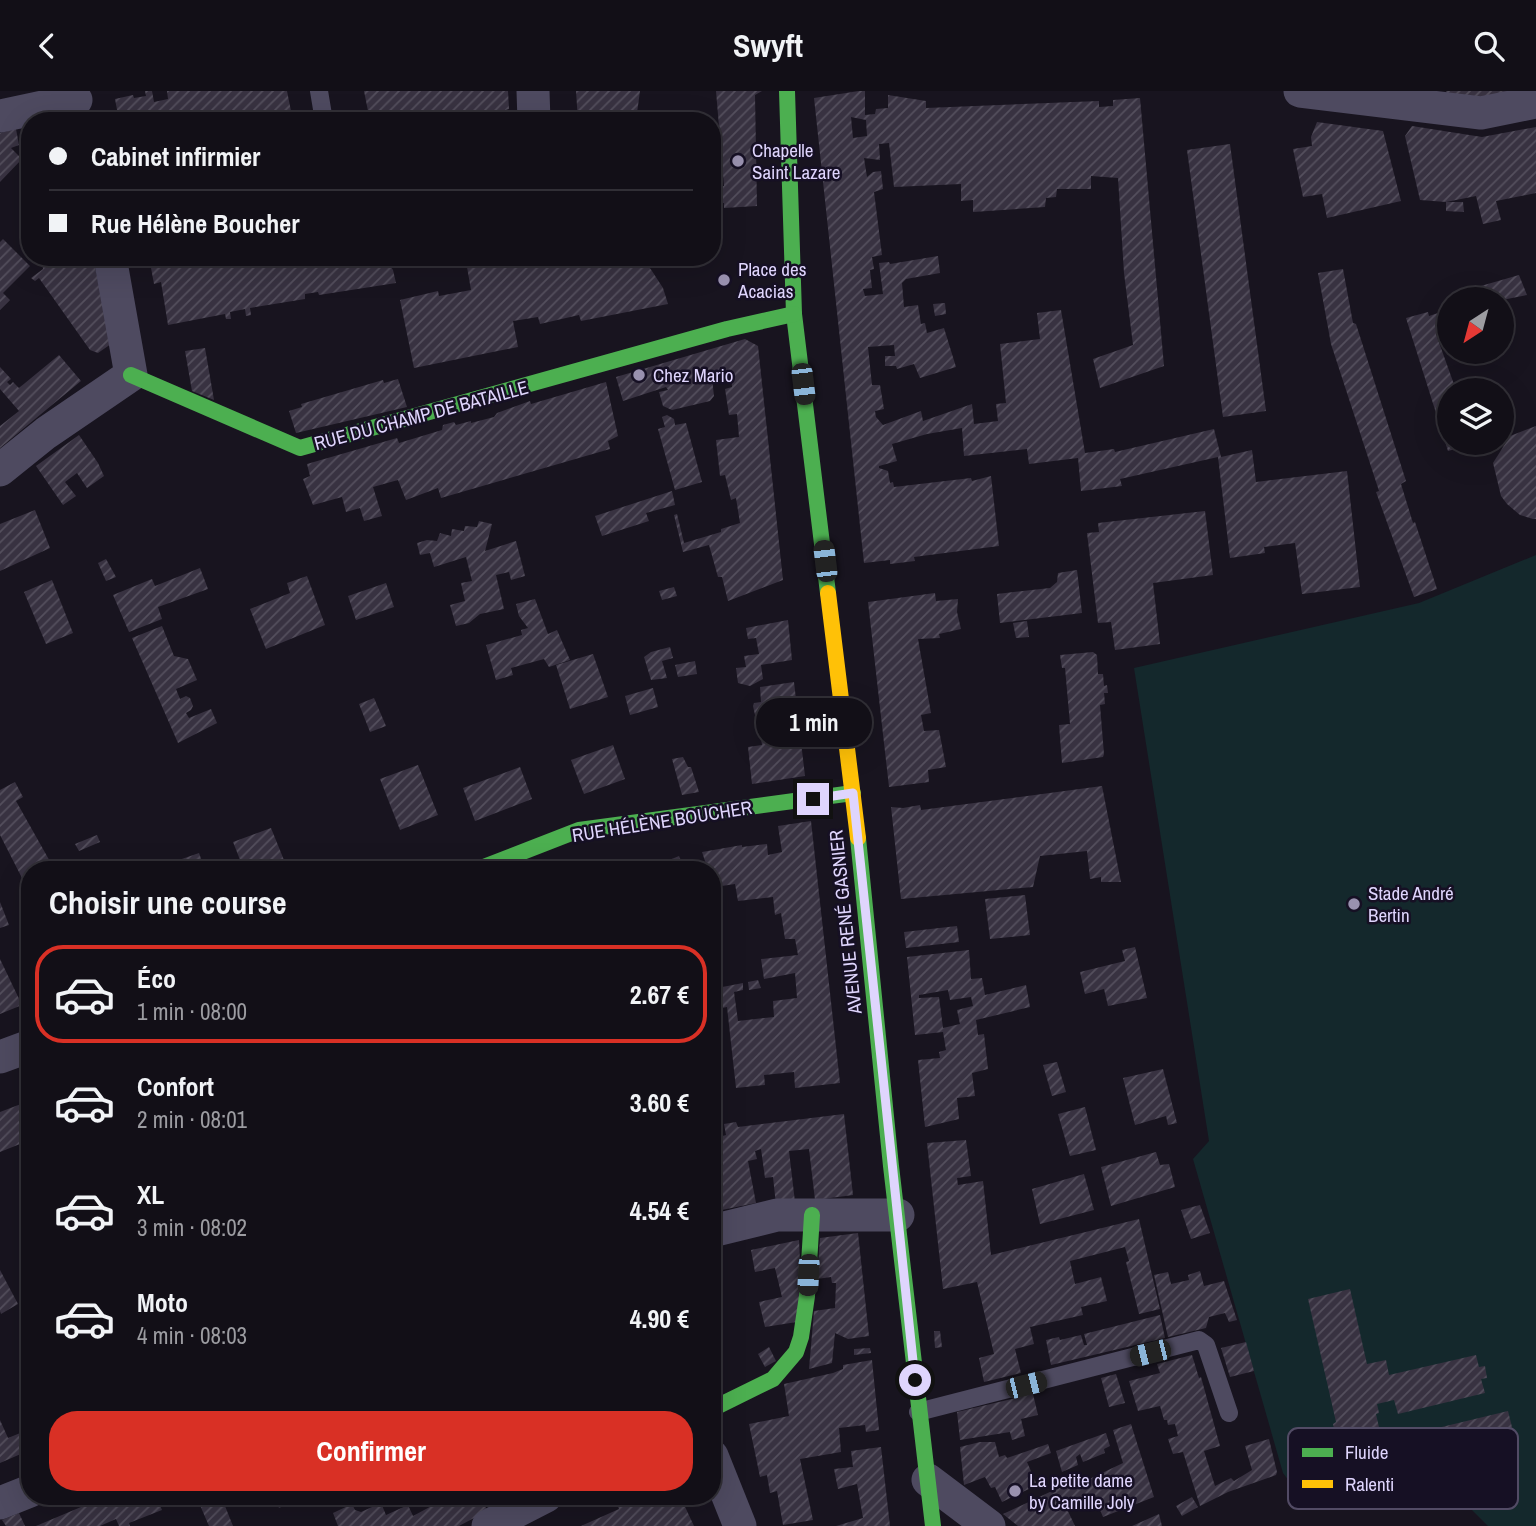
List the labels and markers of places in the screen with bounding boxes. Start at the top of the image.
place label: Chapelle Saint Lazare [752,137,840,185]
marker: Chapelle Saint Lazare [730,153,746,169]
place label: Place des Acacias [737,256,807,304]
marker: Place des Acacias [716,272,732,288]
place label: Chez Mario [653,362,734,388]
marker: Chez Mario [631,367,647,383]
place label: Stade André Bertin [1368,880,1454,928]
marker: Stade André Bertin [1346,896,1362,912]
place label: La petite dame by Camille Joly [1029,1467,1135,1515]
marker: La petite dame by Camille Joly [1007,1483,1023,1499]

